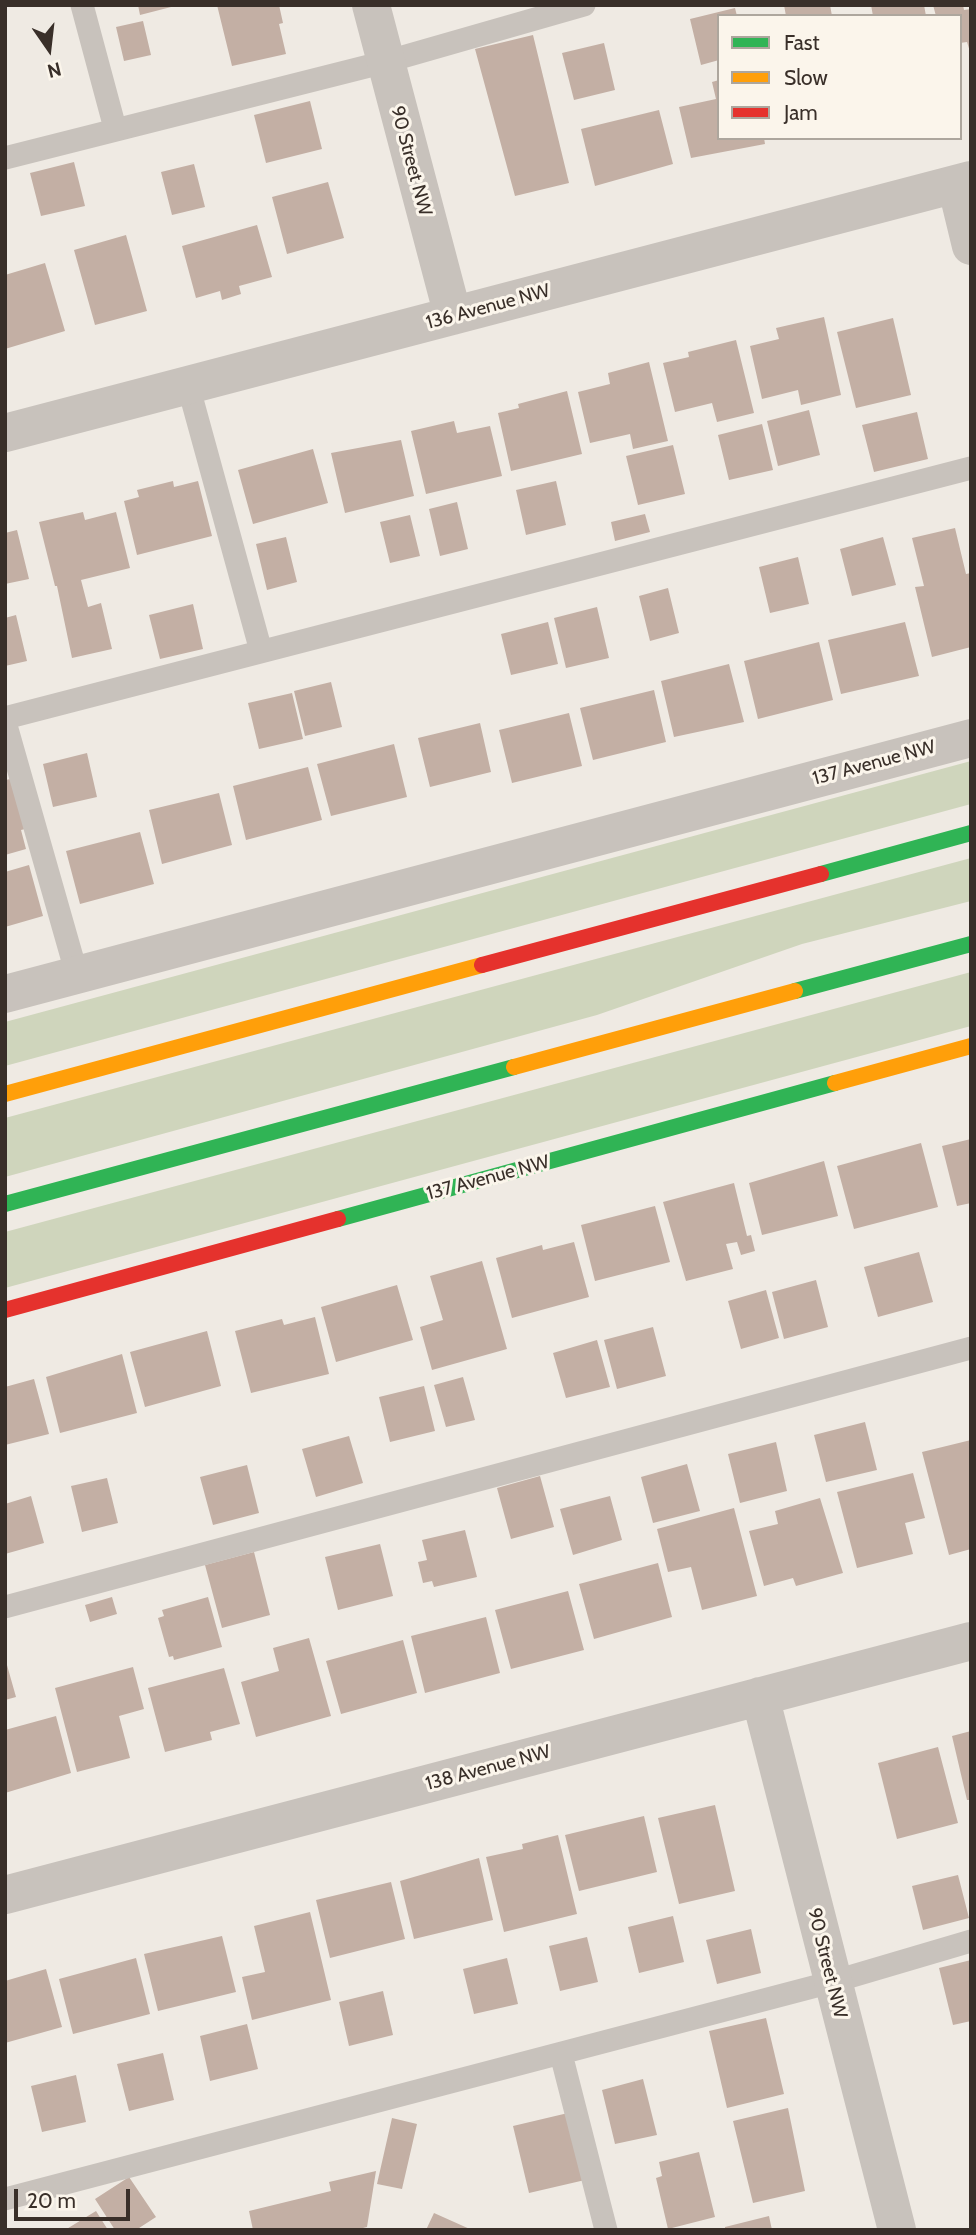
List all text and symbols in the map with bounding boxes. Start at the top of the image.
north arrow [14,14,84,84]
legend [717,14,962,140]
text: Fast [784,30,820,55]
text: N [45,57,64,83]
text: Slow [784,65,828,90]
text: Jam [784,100,818,125]
street label: 90 Street NW [385,104,437,218]
street label: 136 Avenue NW [424,279,552,335]
street label: 137 Avenue NW [810,736,938,790]
street label: 137 Avenue NW [424,1151,552,1205]
street label: 138 Avenue NW [423,1740,553,1796]
street label: 90 Street NW [802,1906,852,2020]
scale bar [18,2176,133,2220]
text: 20 m [27,2188,76,2213]

